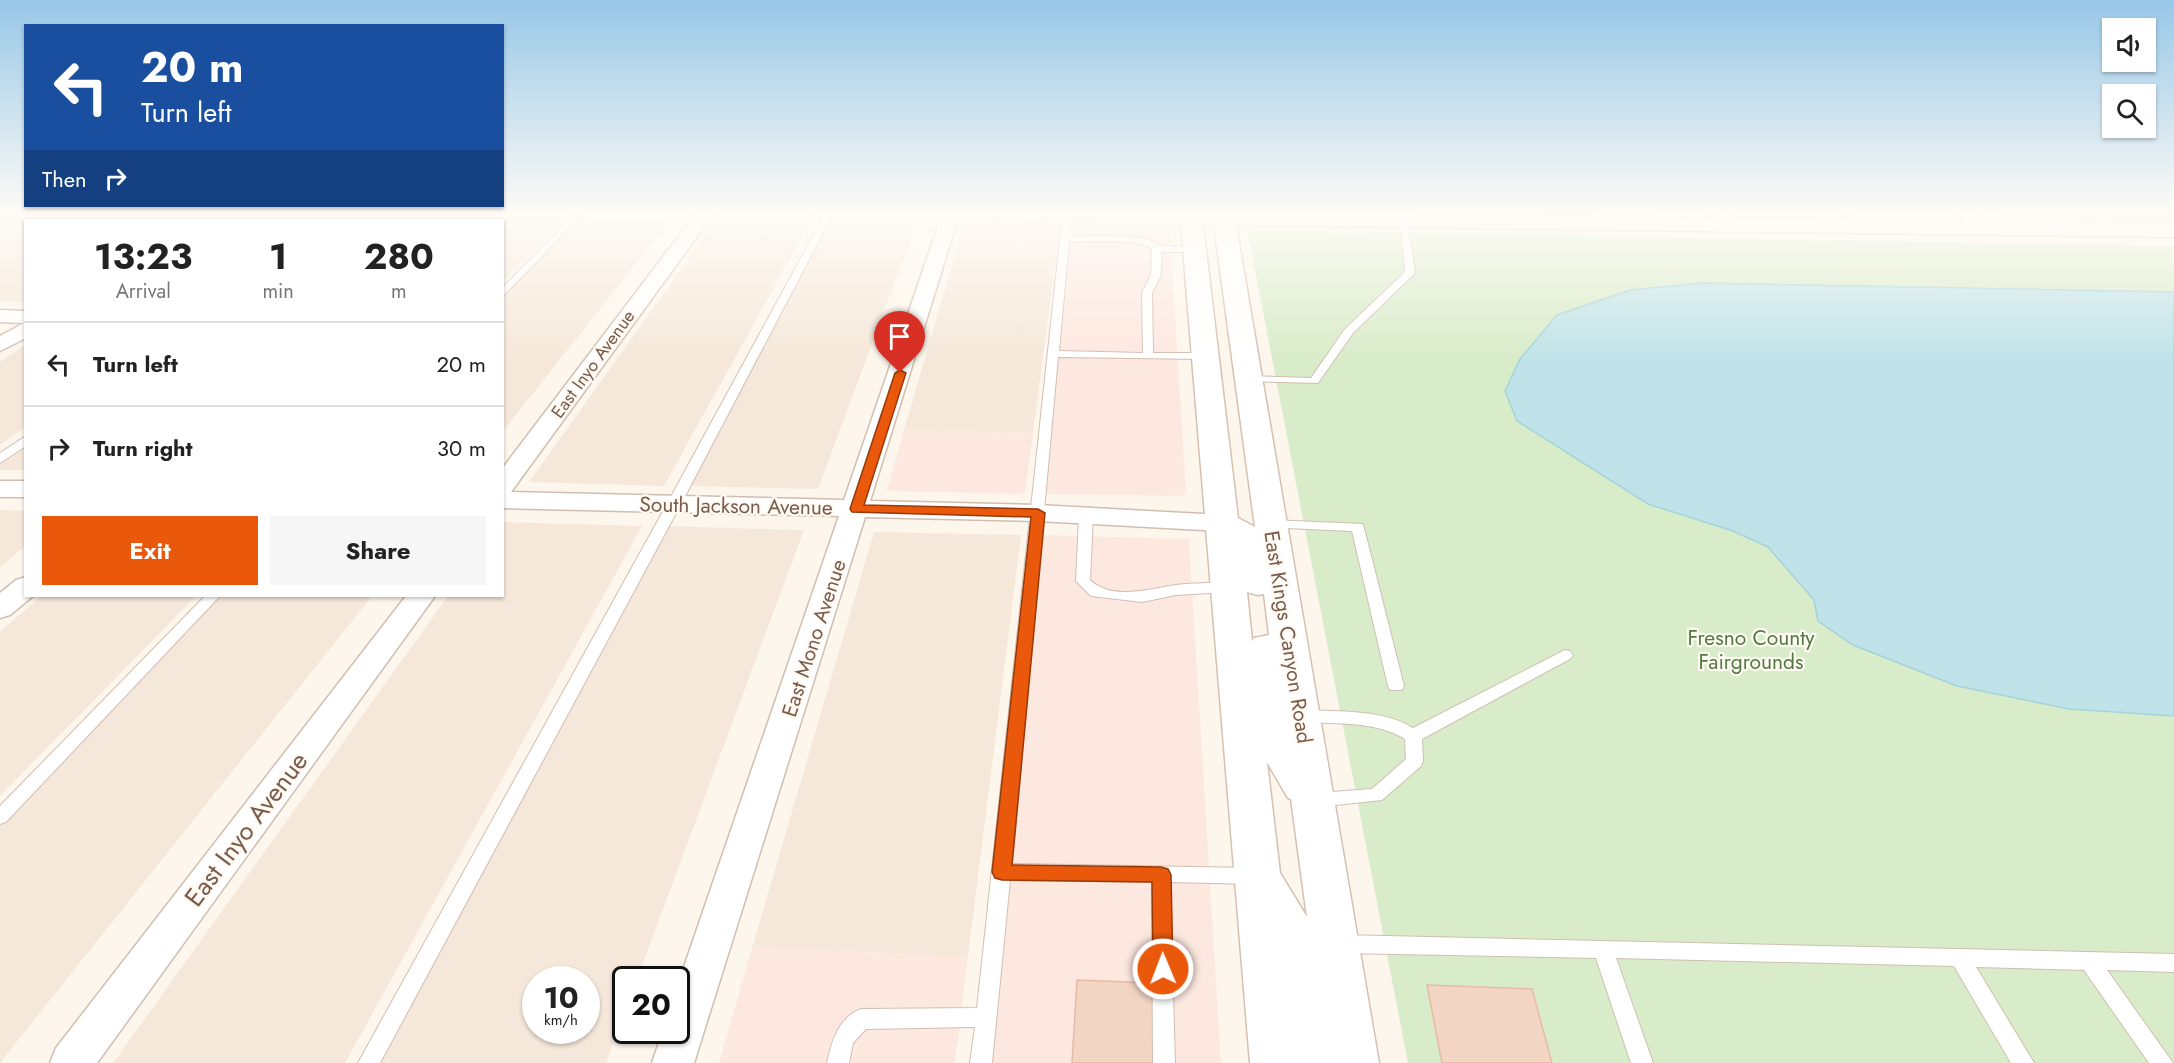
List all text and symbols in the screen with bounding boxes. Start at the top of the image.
map controls [2102,18,2156,138]
button: sound [2102,18,2156,72]
text: 20 m [141,37,243,98]
icon: left [42,48,120,126]
button: search [2102,84,2156,138]
text: Turn left [141,93,231,132]
icon: right [99,162,132,195]
text: Then [42,163,87,195]
text: 13:23 [94,230,192,282]
text: 1 [269,230,287,282]
text: 280 [364,230,434,282]
text: Arrival [116,277,171,306]
text: min [262,277,294,306]
text: m [391,277,407,306]
street label: East Inyo Avenue [545,304,641,424]
pin [874,311,925,373]
icon: arrive [883,320,916,353]
icon: left [42,348,75,381]
text: Turn left [93,348,178,380]
text: 20 m [437,348,486,380]
icon: right [42,432,75,465]
text: Turn right [93,432,193,464]
text: 30 m [437,432,486,464]
street label: South Jackson Avenue [639,489,833,523]
button: Exit [42,516,258,585]
button: Share [270,516,486,585]
street label: East Kings Canyon Road [1256,528,1320,746]
street label: East Mono Avenue [774,555,854,721]
park label: Fresno County Fairgrounds [1687,623,1815,677]
street label: East Inyo Avenue [175,744,317,914]
position arrow [1131,937,1195,1001]
speed limit sign: 20 [612,966,690,1044]
text: 10 [543,976,579,1019]
text: km/h [544,1009,578,1031]

